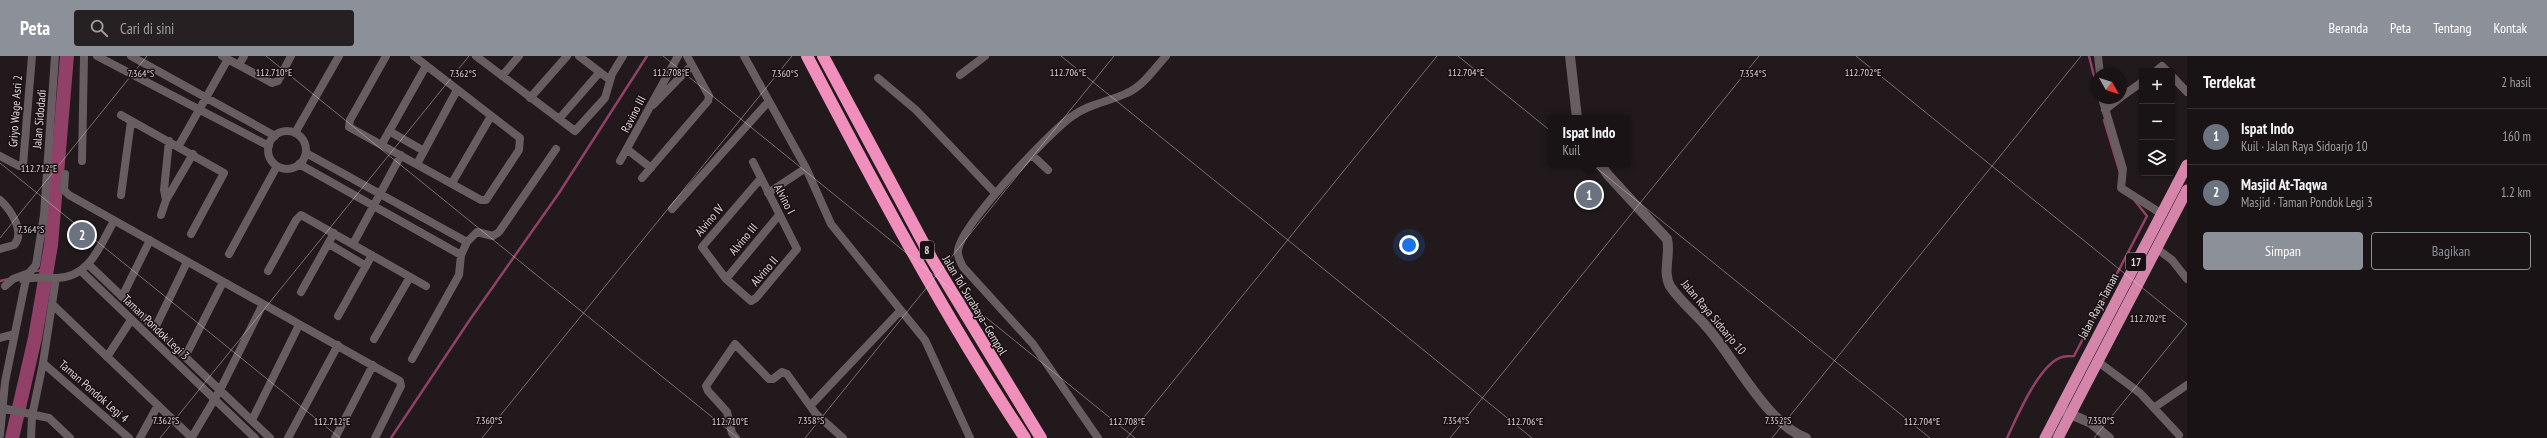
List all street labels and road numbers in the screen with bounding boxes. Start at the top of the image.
street label: Griyo Wage Asri 2 [5,74,25,148]
street label: Jalan Sidodadi [29,89,49,150]
street label: Ravino III [617,93,649,135]
street label: Alvino I [771,182,799,216]
street label: Alvino IV [691,201,727,239]
street label: Alvino III [725,220,761,258]
road number: 8 [920,241,934,259]
street label: Jalan Tol Surabaya–Gempol [939,252,1011,358]
street label: Alvino II [747,253,781,289]
road number: 17 [2126,253,2146,271]
street label: Jalan Raya Taman [2074,271,2122,342]
street label: Jalan Raya Sidoarjo 10 [1678,276,1750,357]
street label: Taman Pondok Legi 3 [119,291,193,363]
street label: Taman Pondok Legi 4 [56,357,132,426]

